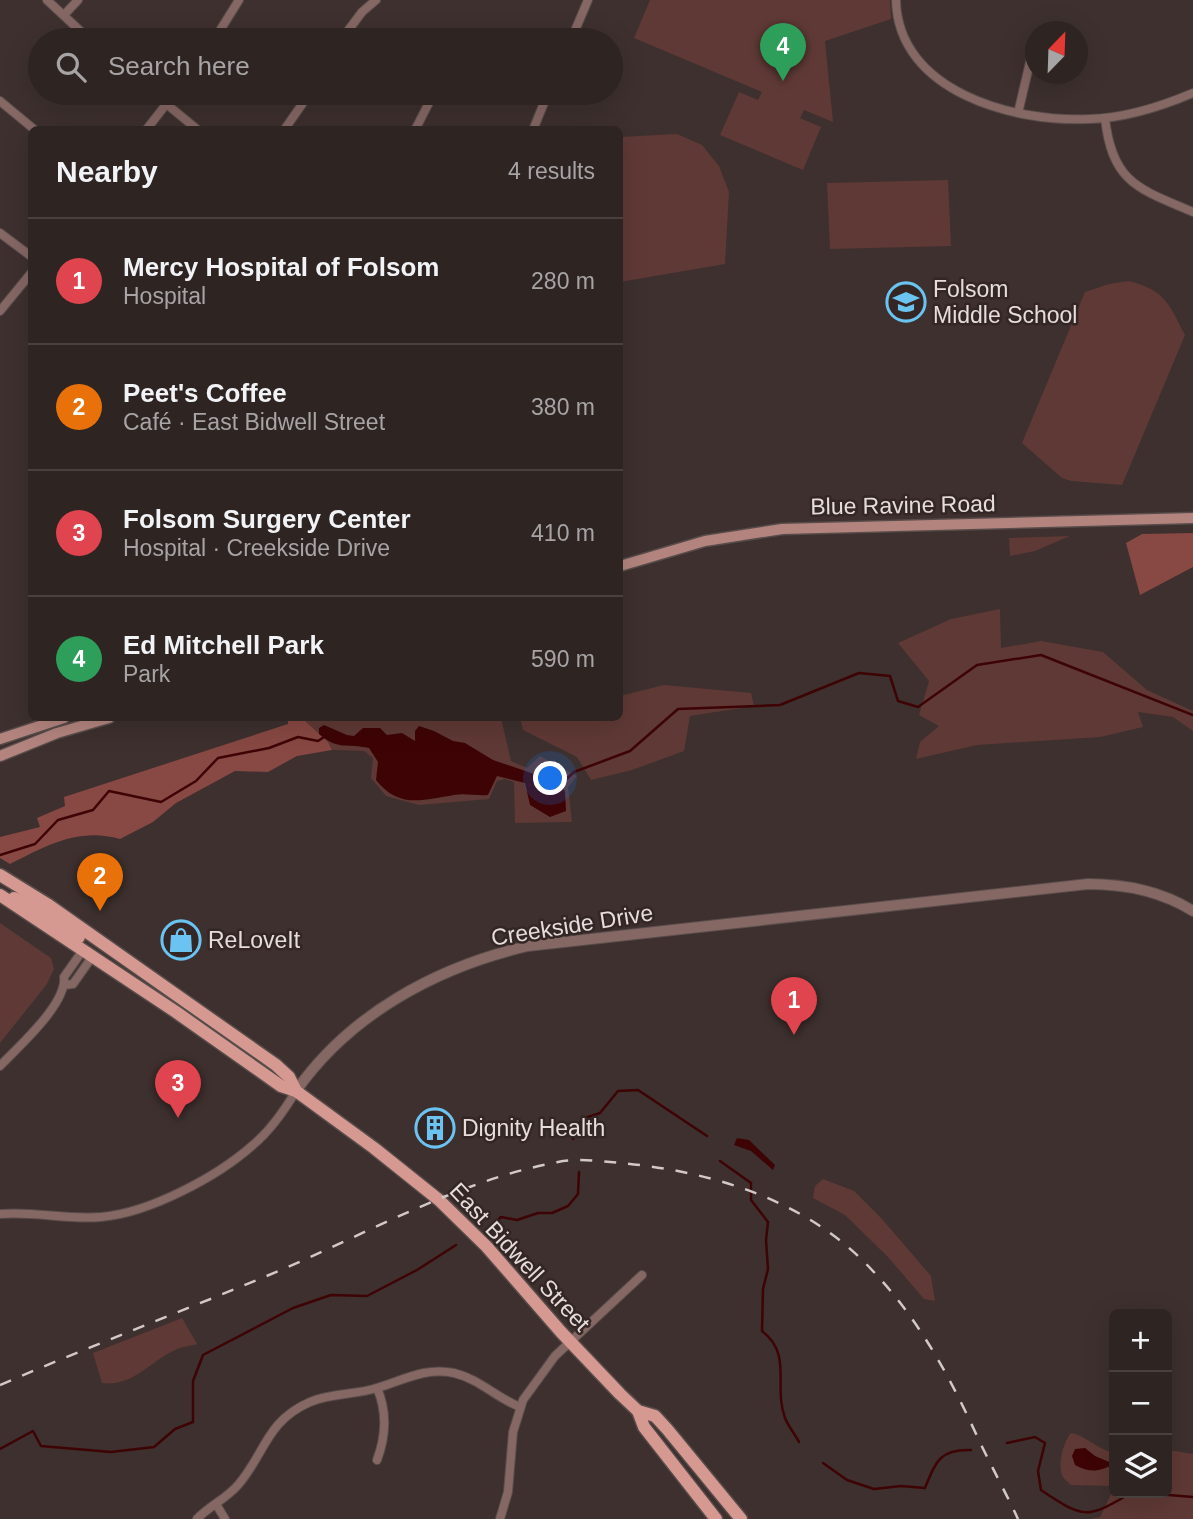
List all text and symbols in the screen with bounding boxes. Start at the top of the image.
north arrow [1025,21,1088,84]
pin: 4 [760,23,806,81]
search box [28,28,623,105]
icon: search [52,48,90,86]
text: Search here [108,51,250,81]
text: Nearby [56,155,158,188]
text: 4 results [508,158,595,184]
text: Mercy Hospital of Folsom [123,252,439,282]
text: 1 [73,268,85,294]
text: 280 m [531,268,595,294]
place label: Folsom Middle School [933,276,1077,328]
school or university icon: Folsom Middle School [885,281,927,323]
text: Hospital [123,283,206,309]
text: Peet's Coffee [123,378,287,408]
text: 2 [73,394,85,420]
text: 380 m [531,394,595,420]
text: Café · East Bidwell Street [123,409,385,435]
street label: Blue Ravine Road [810,490,996,520]
text: Folsom Surgery Center [123,504,411,534]
text: 3 [73,520,85,546]
text: 410 m [531,520,595,546]
text: Hospital · Creekside Drive [123,535,390,561]
text: Ed Mitchell Park [123,630,324,660]
text: 4 [73,646,85,672]
text: 590 m [531,646,595,672]
text: Park [123,661,170,687]
your location [533,761,567,795]
pin: 2 [77,853,123,911]
street label: Creekside Drive [489,899,655,951]
shop icon: ReLoveIt [160,919,202,961]
place label: ReLoveIt [208,927,301,953]
pin: 1 [771,977,817,1035]
pin: 3 [155,1060,201,1118]
building icon: Dignity Health [414,1107,456,1149]
place label: Dignity Health [462,1115,605,1141]
street label: East Bidwell Street [445,1178,596,1337]
map controls [1109,1309,1172,1498]
button: + [1109,1309,1172,1372]
button: − [1109,1372,1172,1435]
button: layers [1109,1435,1172,1498]

